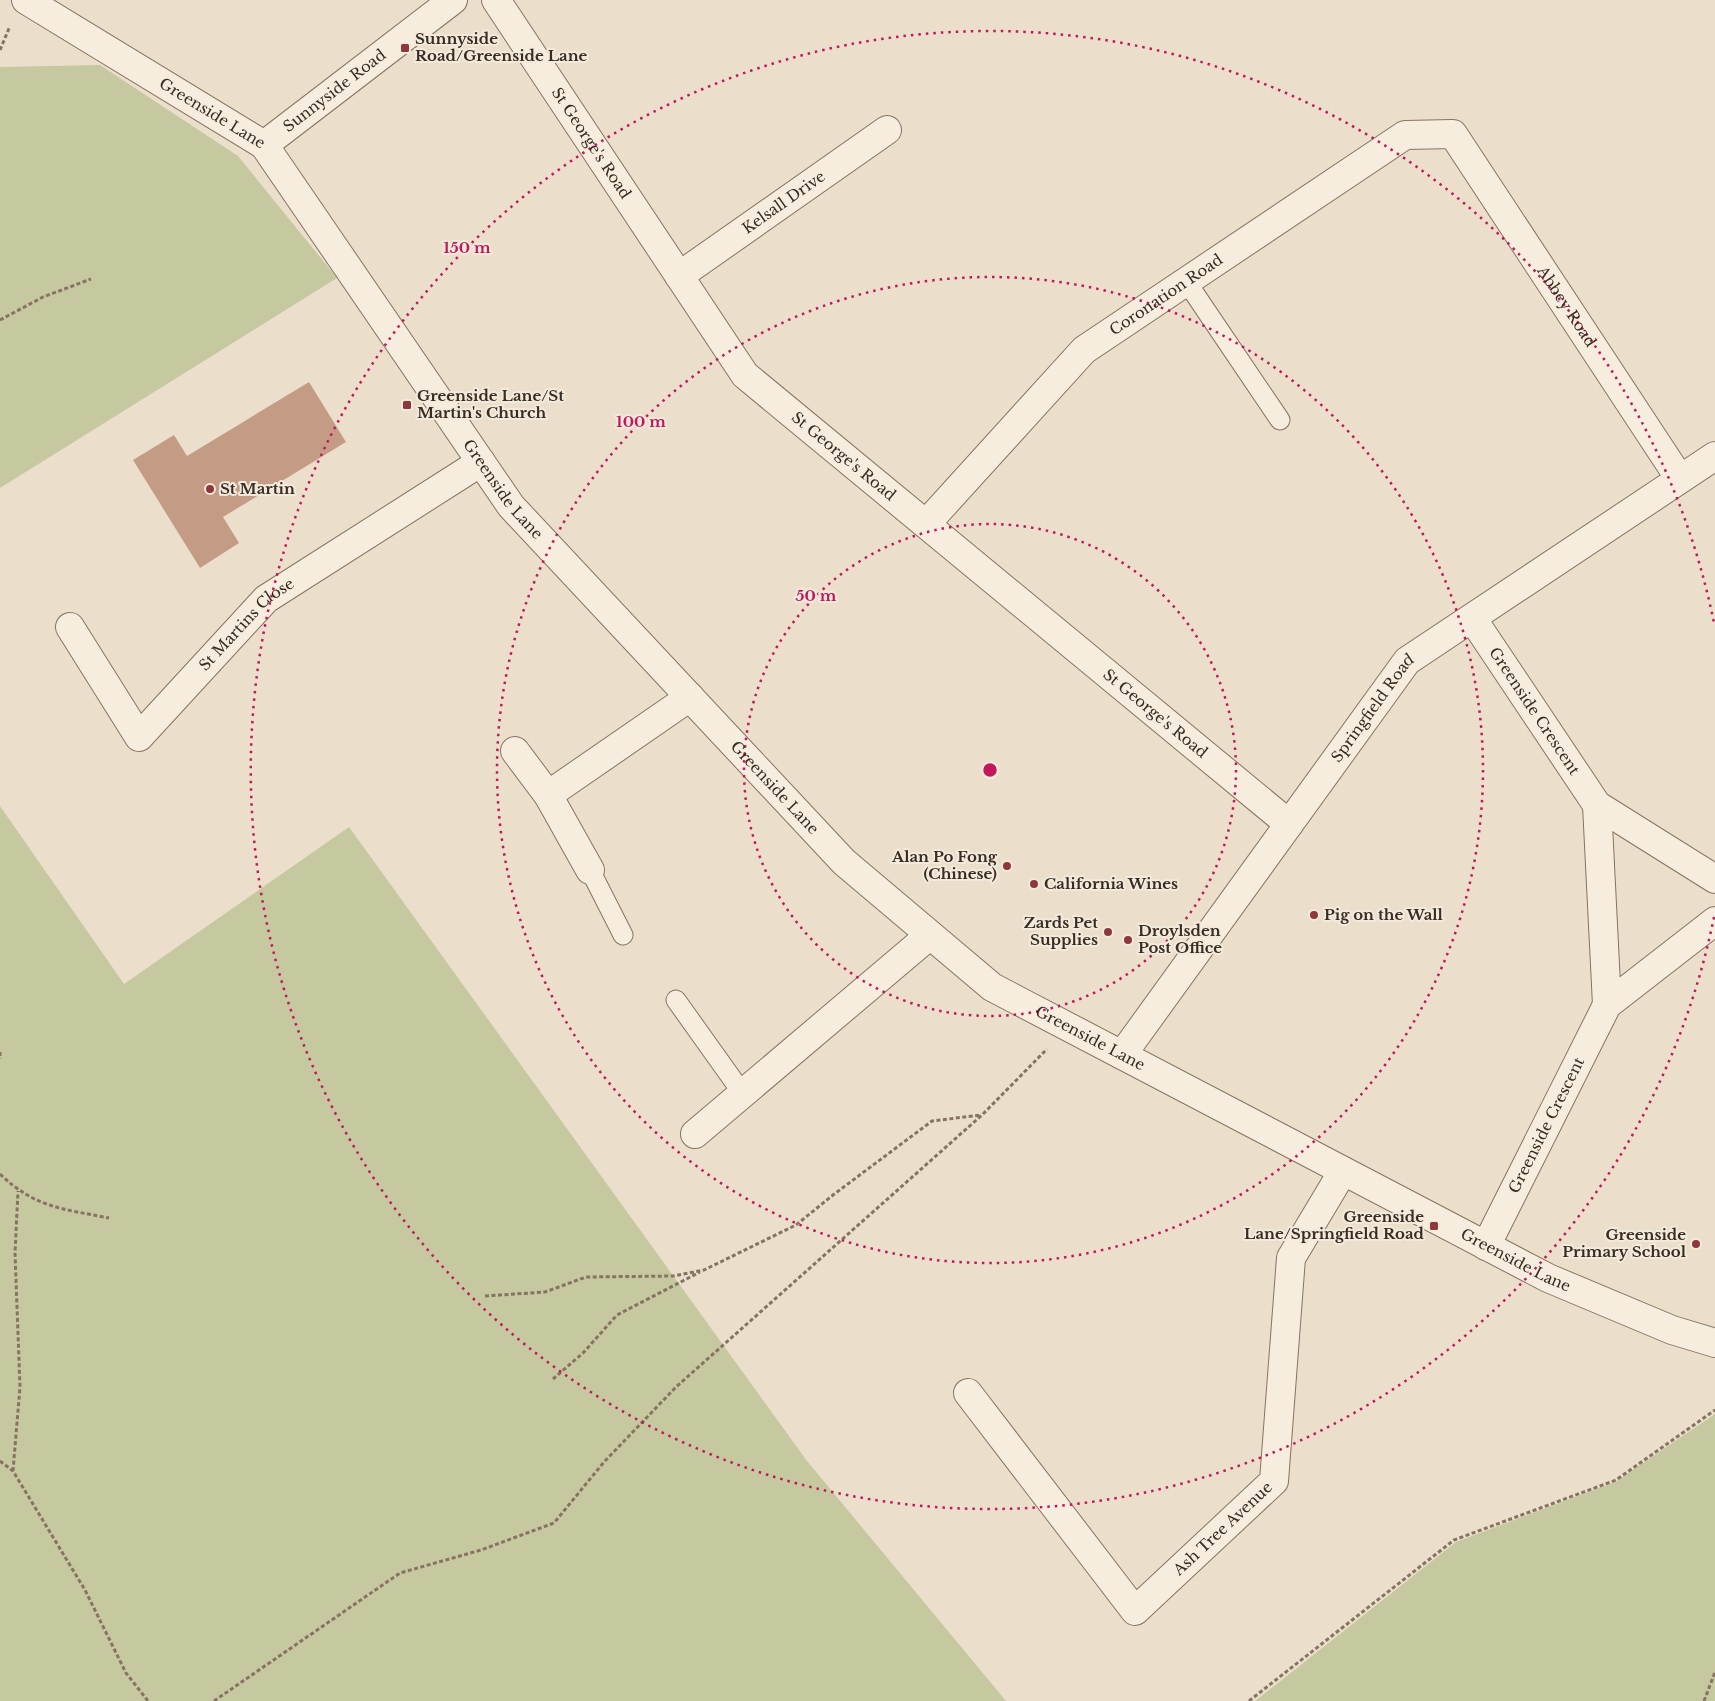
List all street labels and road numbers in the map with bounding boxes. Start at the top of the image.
street label: Sunnyside Road [279,45,389,136]
street label: Greenside Lane [156,73,269,153]
street label: St George's Road [548,84,635,202]
street label: Kelsall Drive [738,166,829,238]
street label: Coronation Road [1106,250,1226,339]
street label: Abbey Road [1533,261,1600,350]
street label: St George's Road [788,407,900,505]
street label: Greenside Lane [459,436,547,543]
street label: St Martins Close [195,574,297,674]
street label: Greenside Crescent [1485,643,1584,779]
street label: Springfield Road [1327,649,1417,766]
street label: St George's Road [1099,665,1212,762]
street label: Greenside Lane [727,737,823,838]
street label: Greenside Lane [1032,1001,1148,1074]
street label: Greenside Crescent [1504,1054,1588,1196]
street label: Greenside Lane [1458,1224,1574,1295]
street label: Ash Tree Avenue [1168,1478,1276,1580]

